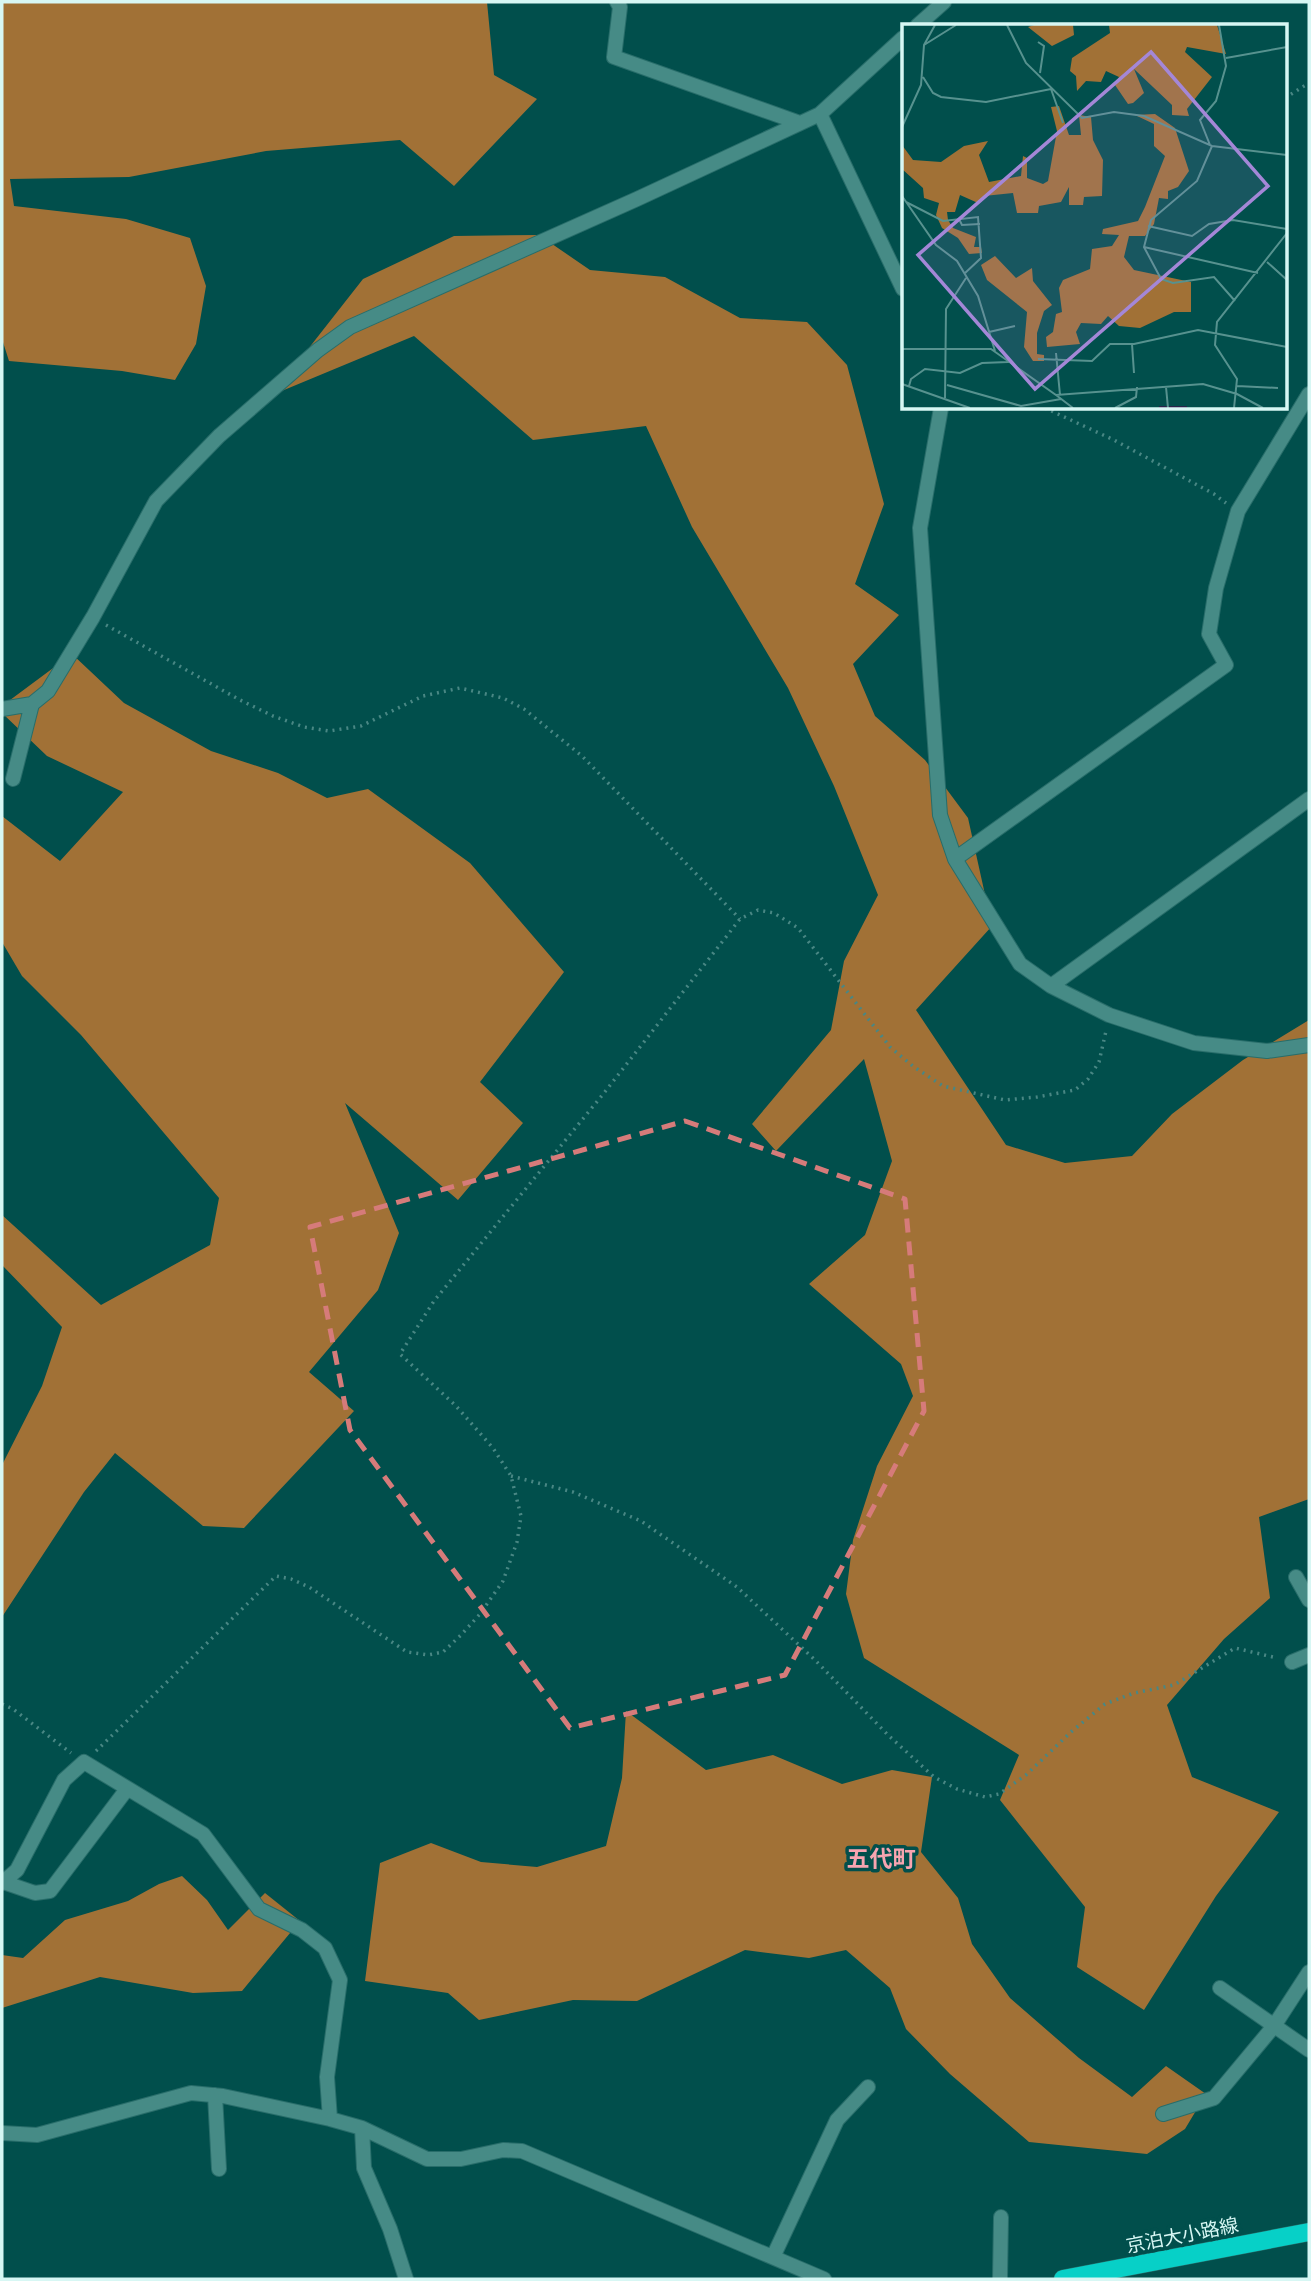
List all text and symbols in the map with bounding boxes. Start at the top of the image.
inset map [902,24,1286,410]
district label: 五代町 [847,1841,916,1876]
street label: 京泊大小路線 [1123,2209,1241,2260]

